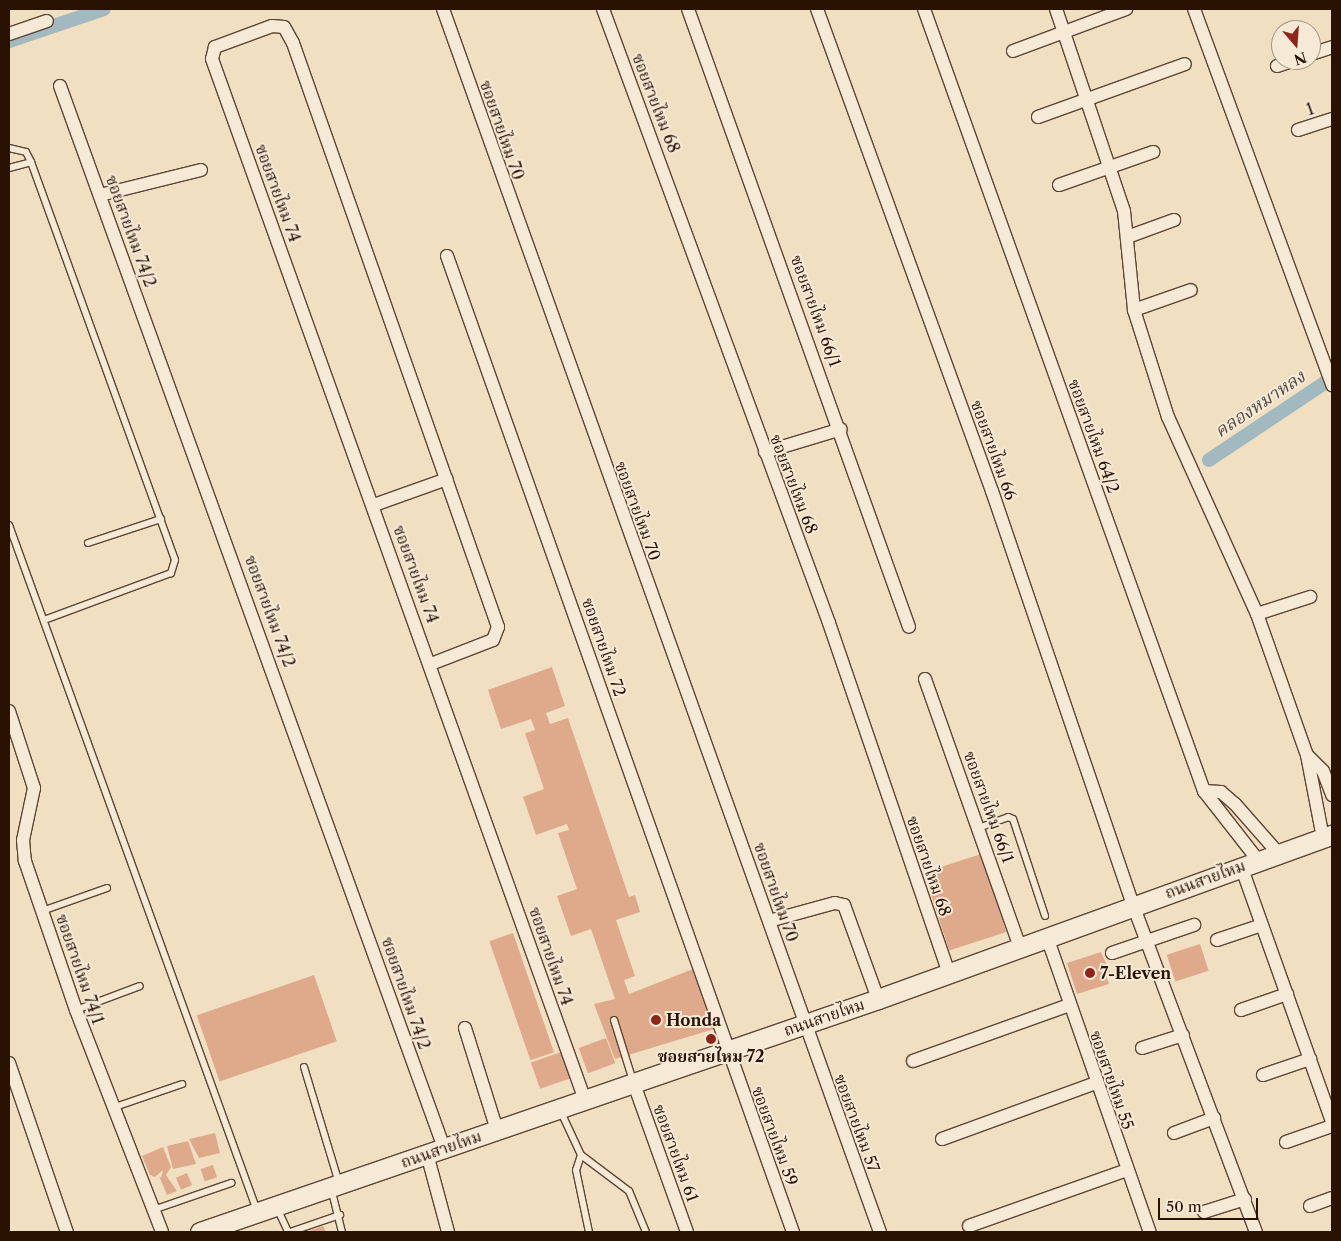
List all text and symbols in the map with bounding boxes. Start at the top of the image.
north arrow [1271,20,1321,70]
text: N [1292,48,1309,69]
street label: ซอยสายไหม 68 [628,51,684,155]
street label: ซอยสายไหม 70 [476,78,528,182]
street label: 1 [1304,99,1316,119]
street label: ซอยสายไหม 74 [251,141,305,245]
street label: ซอยสายไหม 74/2 [102,172,160,290]
street label: ซอยสายไหม 66/1 [787,253,845,369]
water label: คลองหมาหลง [1211,366,1309,442]
street label: ซอยสายไหม 64/2 [1065,377,1123,495]
street label: ซอยสายไหม 66 [967,397,1021,503]
street label: ซอยสายไหม 68 [766,432,822,536]
street label: ซอยสายไหม 70 [611,459,665,563]
street label: ซอยสายไหม 74 [389,522,443,626]
street label: ซอยสายไหม 74/2 [241,552,299,670]
street label: ซอยสายไหม 72 [578,595,630,699]
street label: ซอยสายไหม 66/1 [960,749,1018,865]
street label: ซอยสายไหม 68 [903,813,955,919]
street label: ซอยสายไหม 70 [750,840,802,944]
street label: ถนนสายไหม [1162,856,1248,902]
street label: ซอยสายไหม 74 [525,904,577,1008]
street label: ซอยสายไหม 74/1 [52,911,108,1027]
street label: ซอยสายไหม 74/2 [378,934,434,1052]
place label: 7-Eleven [1100,963,1171,983]
marker: 7-Eleven [1084,967,1096,979]
street label: ถนนสายไหม [781,994,867,1040]
place label: Honda [666,1010,721,1030]
marker: Honda [650,1014,662,1026]
street label: ซอยสายไหม 55 [1086,1028,1138,1132]
marker: ซอยสายไหม 72 [705,1033,717,1045]
place label: ซอยสายไหม 72 [658,1046,764,1066]
street label: ซอยสายไหม 57 [830,1071,884,1175]
street label: ซอยสายไหม 59 [748,1084,802,1188]
street label: ซอยสายไหม 61 [650,1102,702,1204]
street label: ถนนสายไหม [398,1126,484,1172]
scale bar [1161,1188,1261,1220]
text: 50 m [1166,1197,1202,1216]

